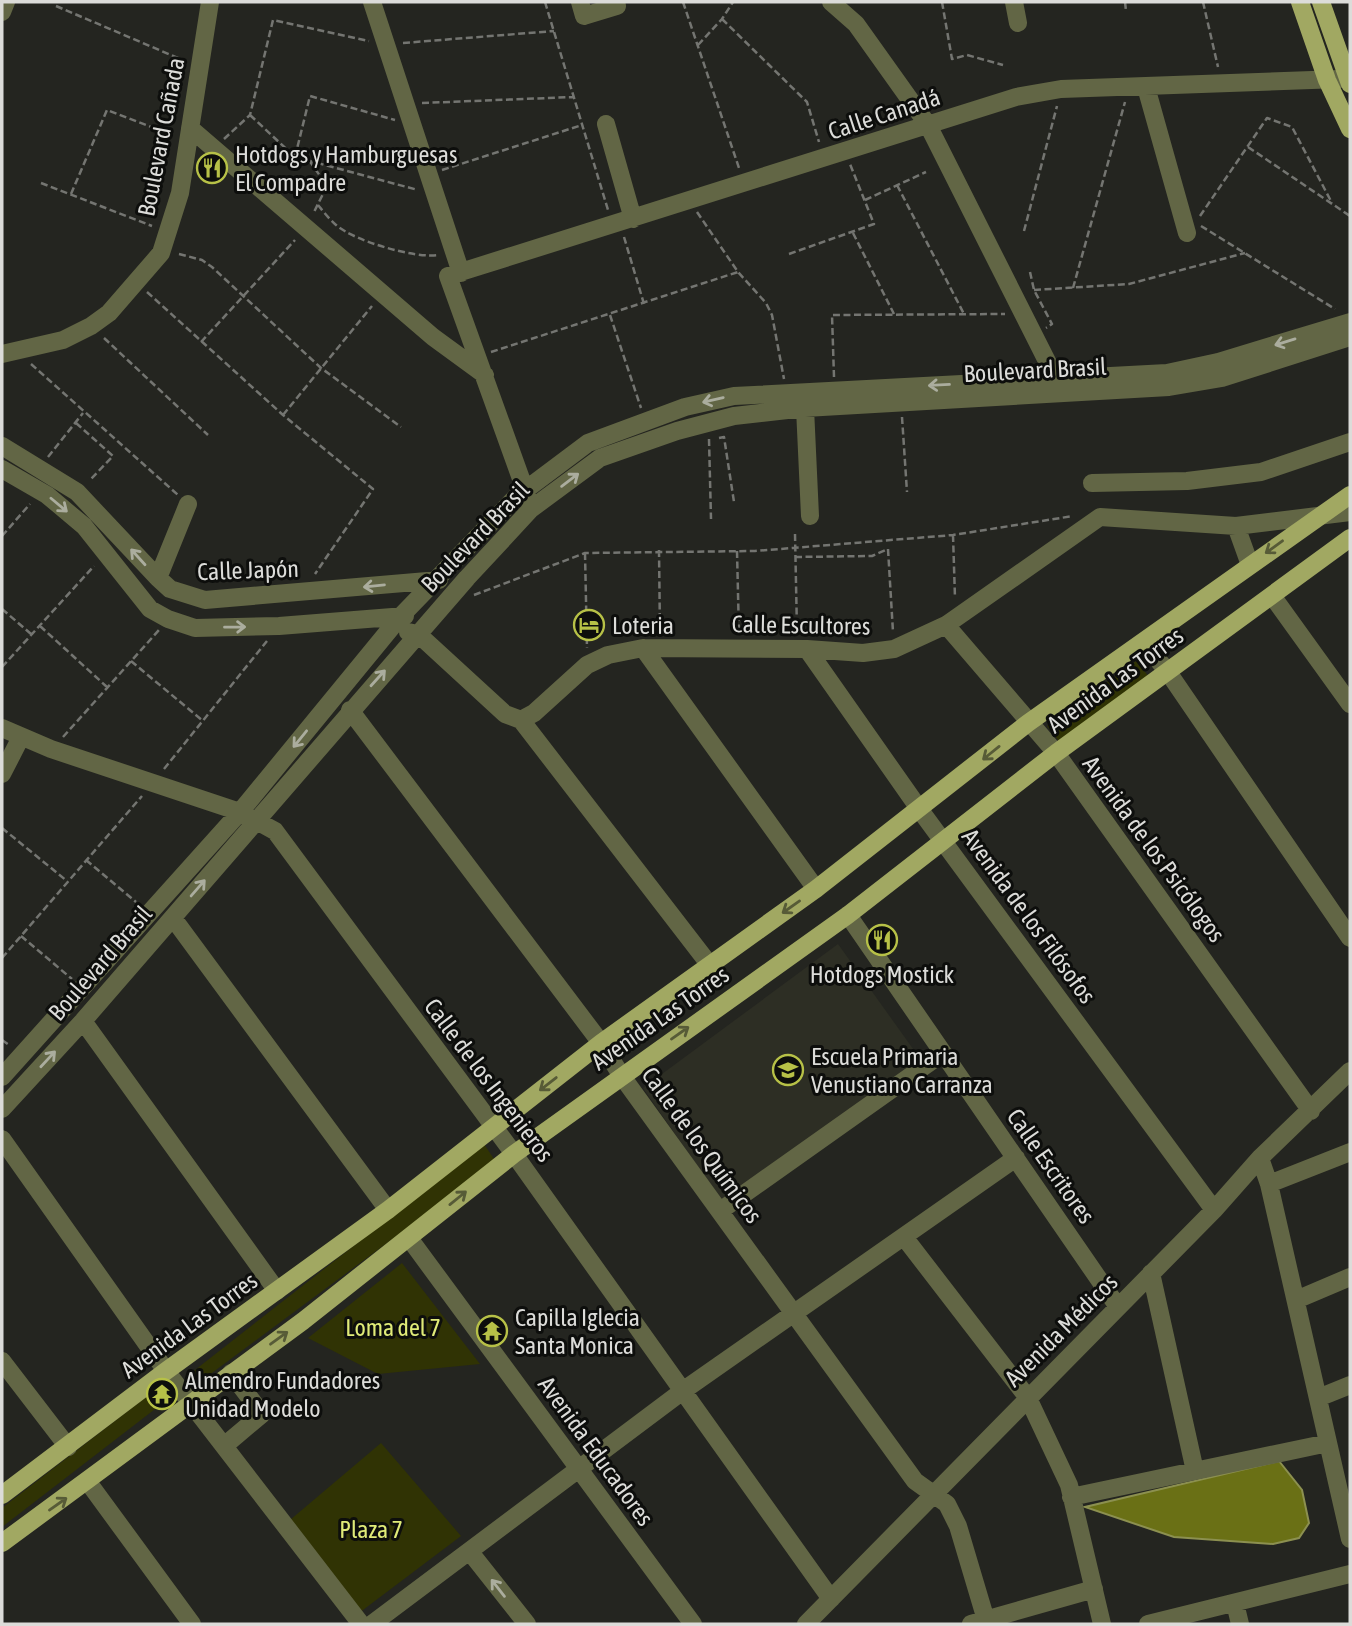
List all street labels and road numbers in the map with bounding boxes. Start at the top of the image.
street label: Boulevard Cañada [132,55,190,219]
street label: Calle Canadá [825,83,943,145]
street label: Boulevard Brasil [963,353,1108,387]
street label: Boulevard Brasil [416,476,535,598]
street label: Calle Japón [197,555,299,585]
street label: Calle Escultores [731,610,871,640]
street label: Avenida Las Torres [1042,622,1188,738]
street label: Avenida de los Psicólogos [1078,751,1230,947]
street label: Avenida de los Filósofos [957,824,1101,1008]
street label: Boulevard Brasil [43,900,158,1026]
street label: Avenida Las Torres [586,961,734,1075]
street label: Calle de los Ingenieros [419,993,559,1167]
street label: Calle de los Químicos [636,1062,768,1228]
street label: Calle Escritores [1002,1104,1100,1228]
street label: Avenida Las Torres [116,1267,262,1383]
street label: Avenida Médicos [999,1268,1123,1392]
street label: Avenida Educadores [533,1371,659,1531]

